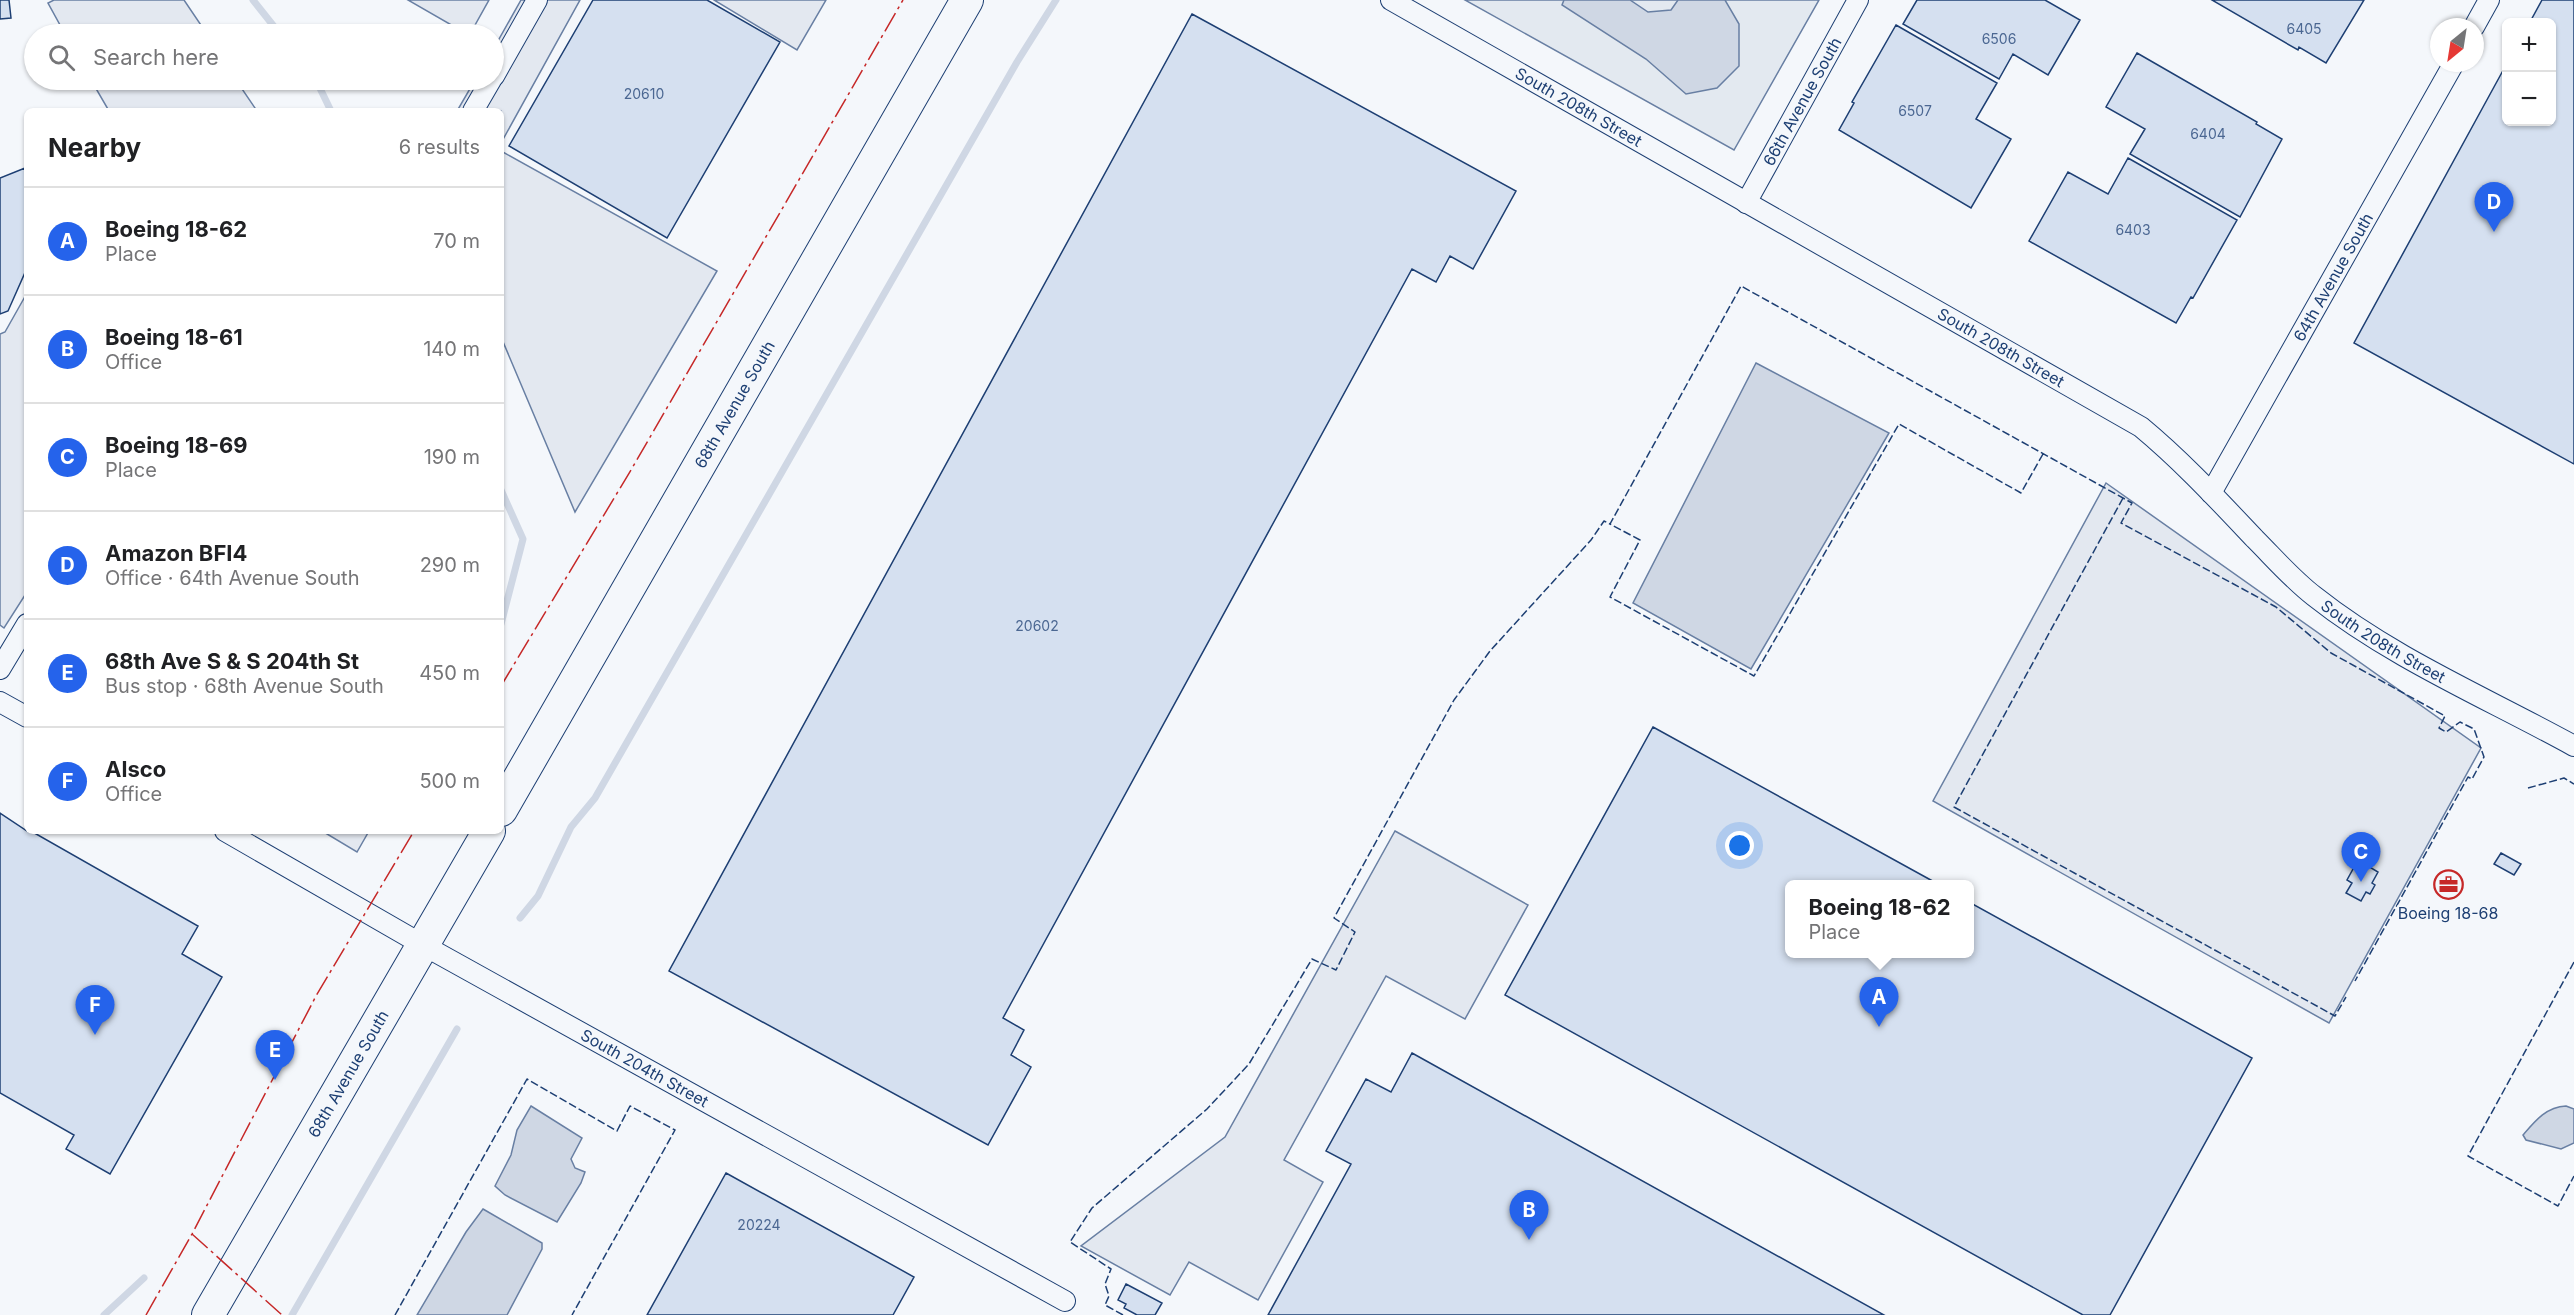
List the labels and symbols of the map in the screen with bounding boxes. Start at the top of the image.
north arrow [2430,18,2484,72]
house number: 6405 [2286,20,2322,37]
house number: 6506 [1982,30,2016,47]
street label: 66th Avenue South [1759,34,1846,169]
street label: South 208th Street [1512,63,1646,151]
house number: 20610 [624,85,664,102]
house number: 6507 [1898,102,1932,119]
house number: 6404 [2190,125,2226,142]
pin: D [2474,182,2514,232]
street label: 64th Avenue South [2289,209,2377,345]
house number: 6403 [2115,221,2151,238]
street label: South 208th Street [1934,303,2068,391]
street label: 68th Avenue South [690,337,779,472]
street label: South 208th Street [2317,595,2449,687]
house number: 20602 [1015,617,1059,634]
your location [1725,831,1754,860]
pin: C [2342,832,2380,882]
office icon: Boeing 18-68 [2432,869,2464,901]
place label: Boeing 18-68 [2398,903,2498,923]
pin: A [1860,978,1898,1027]
pin: F [76,986,115,1035]
street label: 68th Avenue South [303,1007,393,1141]
street label: South 204th Street [577,1025,712,1111]
pin: E [256,1030,294,1080]
pin: B [1510,1190,1549,1240]
house number: 20224 [737,1216,781,1233]

